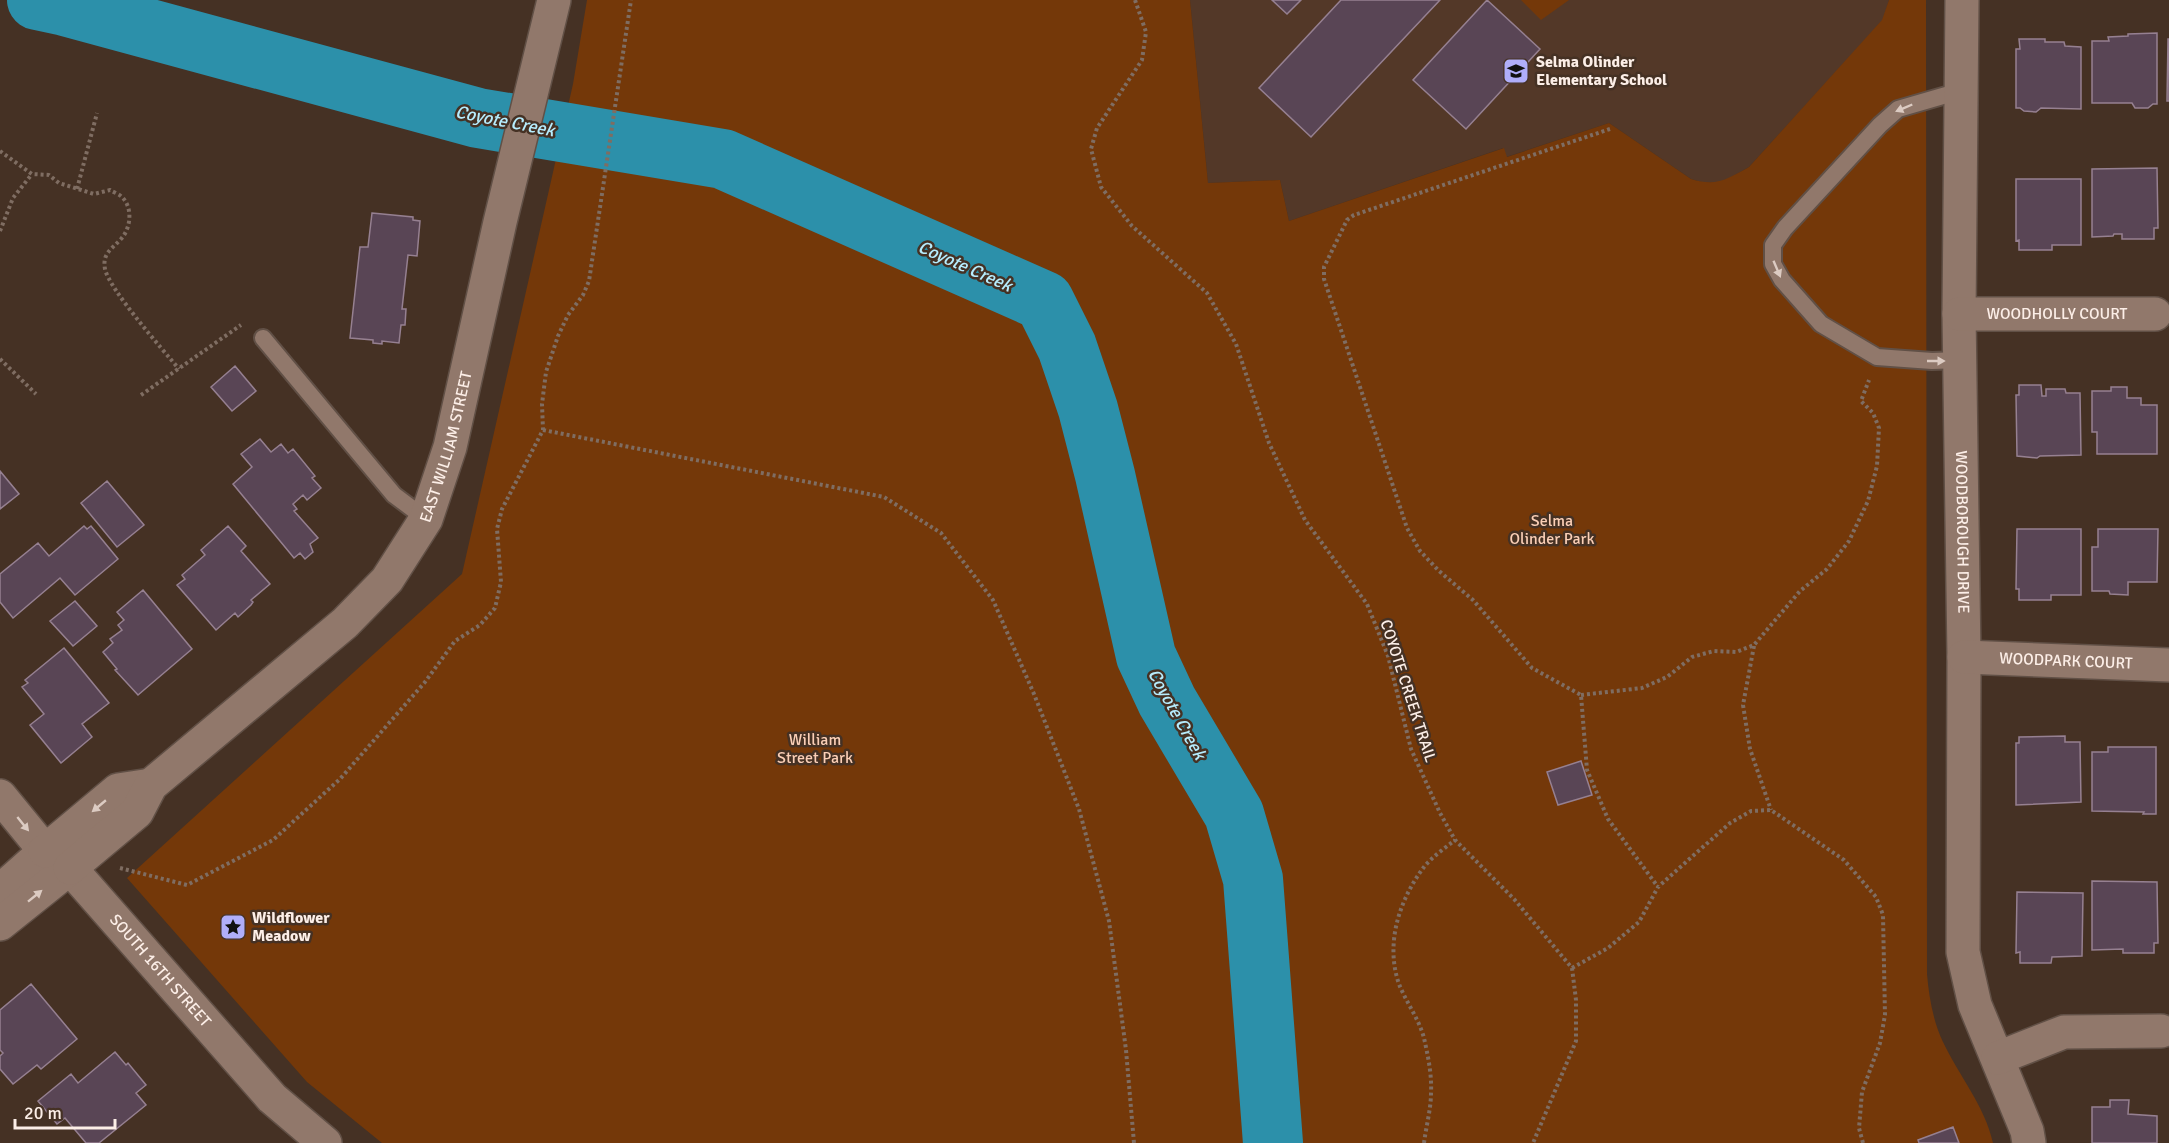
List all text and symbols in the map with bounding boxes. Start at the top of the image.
place label: Selma Olinder Elementary School [1536,52,1667,90]
school or university icon: Selma Olinder Elementary School [1501,56,1531,86]
water label: Coyote Creek [454,101,558,142]
one-way arrow [1895,104,1913,113]
water label: Coyote Creek [915,236,1017,297]
one-way arrow [1772,261,1782,279]
street label: WOODHOLLY COURT [1987,304,2128,324]
one-way arrow [1926,356,1945,366]
street label: EAST WILLIAM STREET [416,369,477,525]
street label: WOODBOROUGH DRIVE [1951,450,1973,614]
park label: Selma Olinder Park [1510,511,1594,549]
street label: COYOTE CREEK TRAIL [1376,617,1440,765]
street label: WOODPARK COURT [1999,648,2133,674]
water label: Coyote Creek [1143,665,1212,765]
park label: William Street Park [777,730,853,768]
one-way arrow [92,799,107,812]
one-way arrow [16,816,28,831]
one-way arrow [27,890,43,903]
place label: Wildflower Meadow [252,908,330,946]
street label: SOUTH 16TH STREET [105,910,215,1031]
place icon: Wildflower Meadow [218,912,248,942]
scale bar [15,1092,116,1130]
text: 20 m [24,1102,62,1124]

